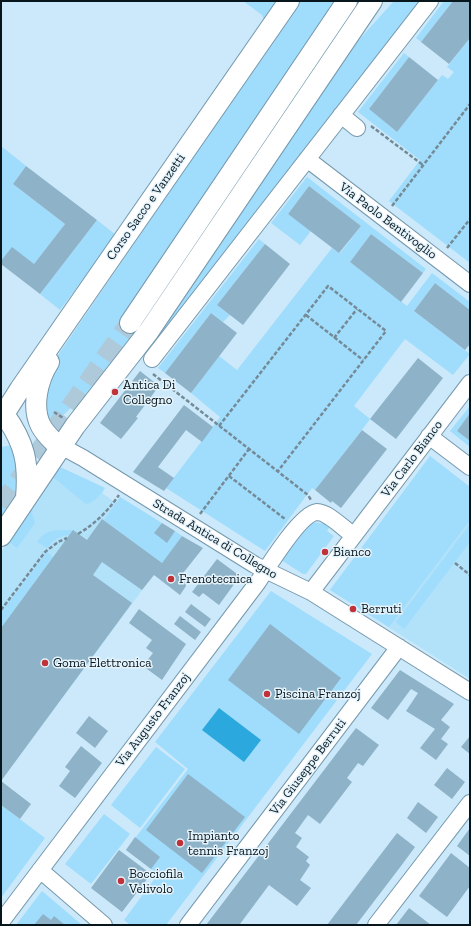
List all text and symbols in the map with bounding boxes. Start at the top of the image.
street label: Corso Sacco e Vanzetti [103,151,189,263]
street label: Via Paolo Bentivoglio [336,179,440,263]
place label: Antica Di Collegno [123,377,175,408]
marker: Antica Di Collegno [110,387,120,397]
street label: Via Carlo Bianco [378,418,446,500]
street label: Strada Antica di Collegno [150,496,280,582]
place label: Bianco [333,544,371,560]
marker: Bianco [320,547,330,557]
place label: Frenotecnica [179,571,252,587]
marker: Frenotecnica [166,574,176,584]
place label: Berruti [361,601,402,617]
marker: Berruti [348,604,358,614]
place label: Goma Elettronica [53,655,151,671]
marker: Goma Elettronica [40,658,50,668]
street label: Via Augusto Franzoj [113,670,193,770]
place label: Piscina Franzoj [275,686,361,702]
marker: Piscina Franzoj [262,689,272,699]
street label: Via Giuseppe Berruti [267,716,349,818]
place label: Impianto tennis Franzoj [188,828,269,859]
marker: Impianto tennis Franzoj [175,838,185,848]
place label: Bocciofila Velivolo [129,866,183,897]
marker: Bocciofila Velivolo [116,876,126,886]

